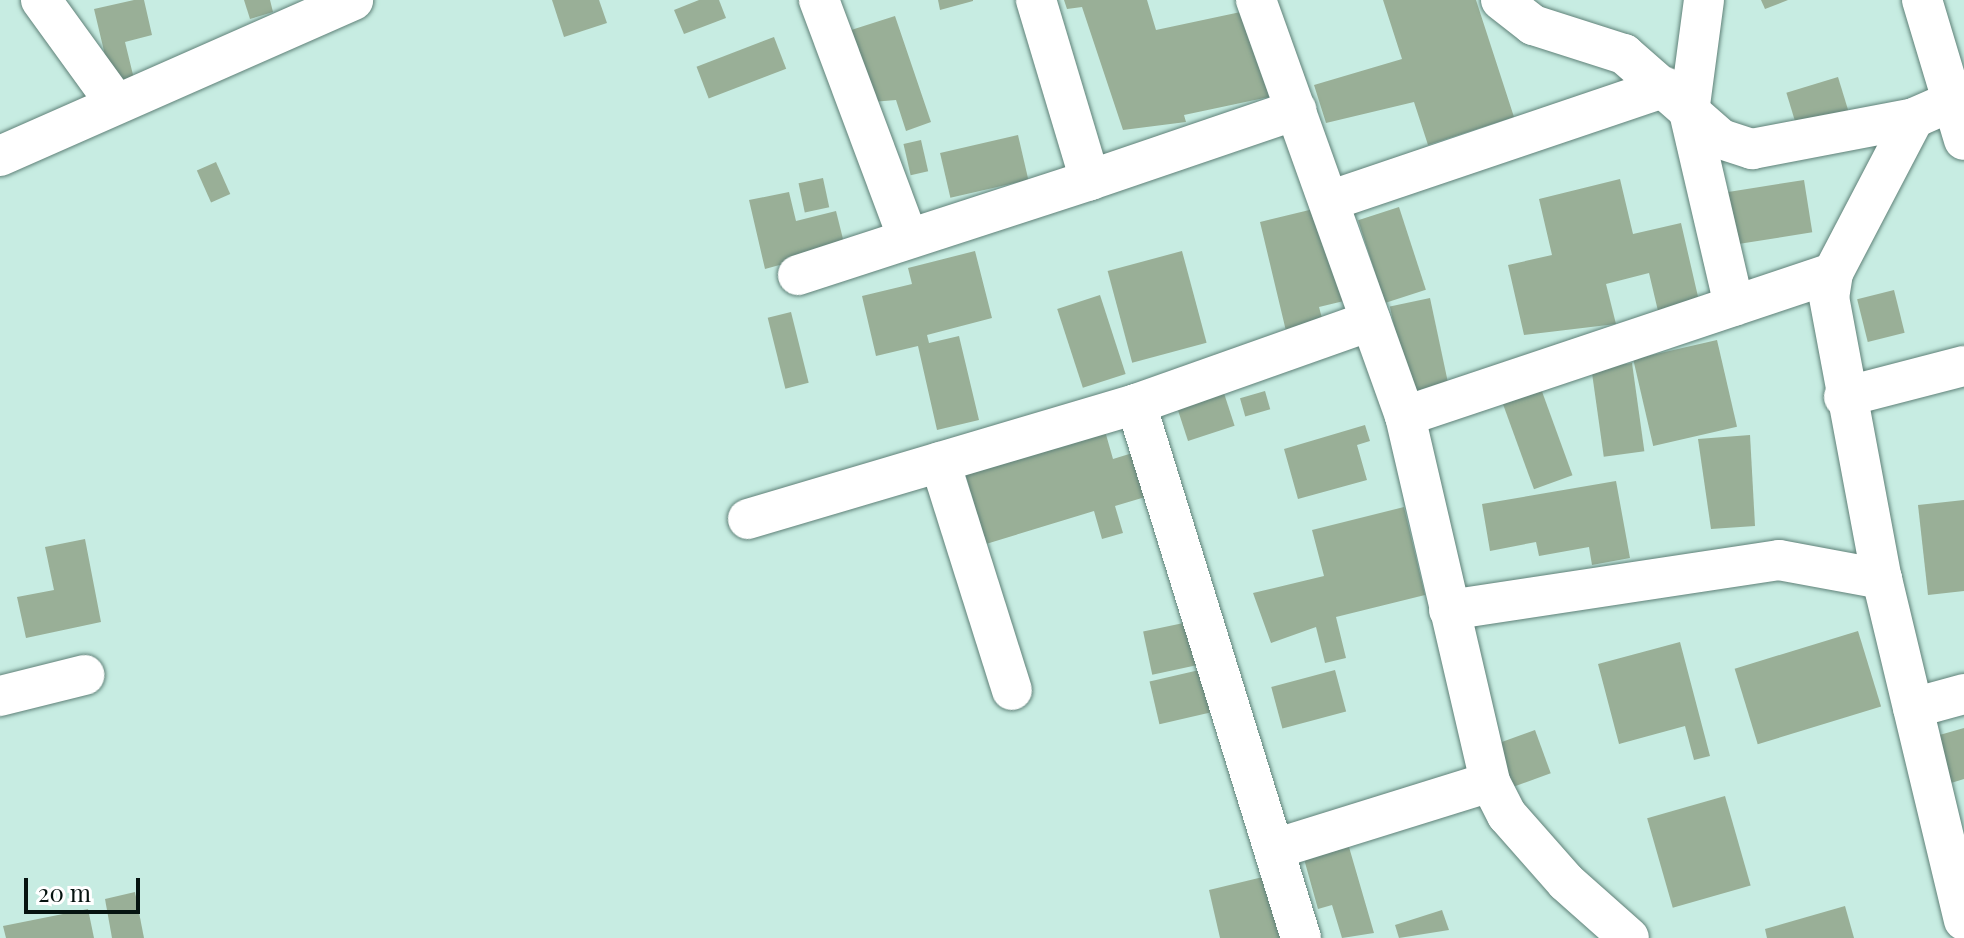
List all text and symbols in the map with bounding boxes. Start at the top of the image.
scale bar [28,862,144,912]
text: 20 m [38,876,91,908]

